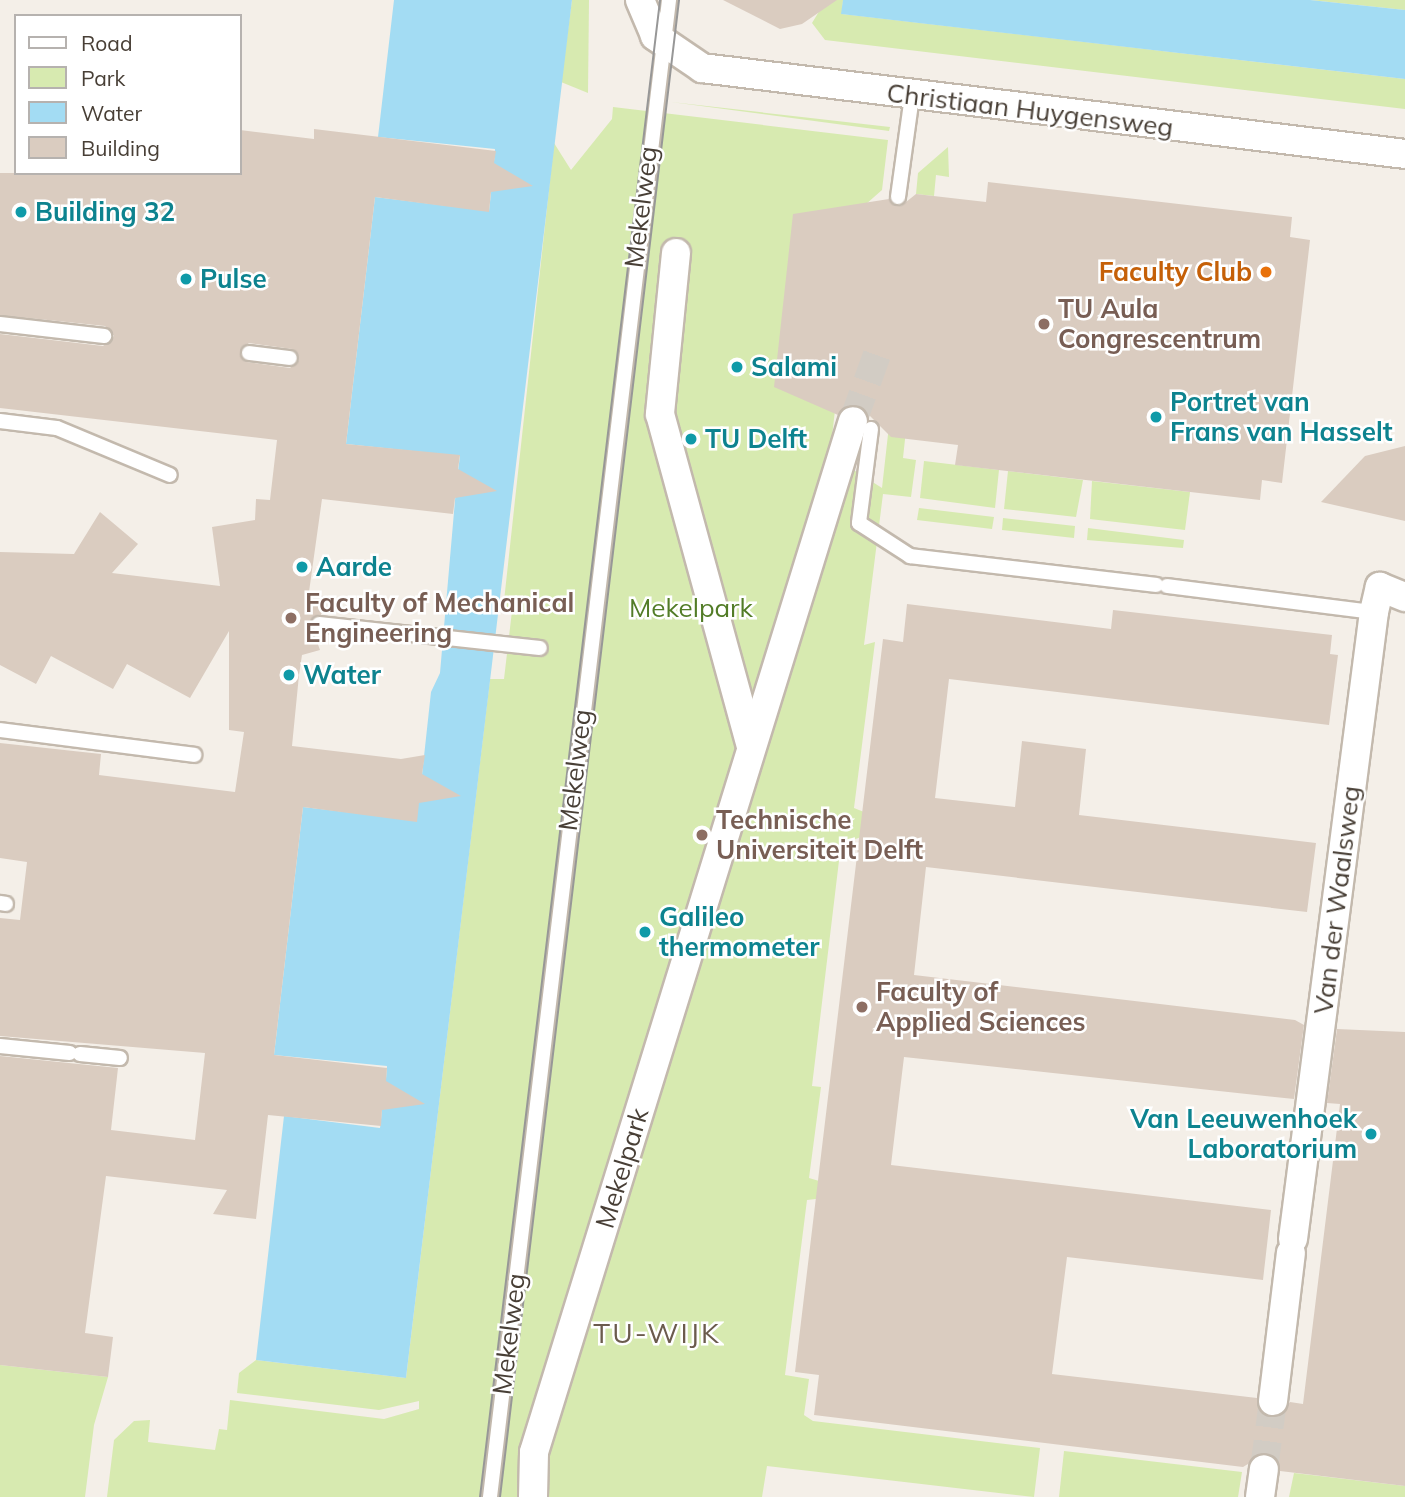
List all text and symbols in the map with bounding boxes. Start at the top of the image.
legend [14,14,242,175]
text: Road [81,30,132,56]
text: Park [81,65,125,91]
street label: Christiaan Huygensweg [885,77,1175,143]
text: Water [81,100,142,126]
text: Building [81,135,160,161]
street label: Mekelweg [618,145,664,269]
place label: Building 32 [35,196,175,228]
marker: Building 32 [13,204,29,220]
place label: Faculty Club [1099,256,1252,288]
place label: Pulse [200,263,267,295]
marker: Faculty Club [1258,264,1274,280]
marker: Pulse [178,271,194,287]
place label: TU Aula Congrescentrum [1058,293,1261,354]
marker: TU Aula Congrescentrum [1036,316,1052,332]
place label: Salami [751,351,837,383]
marker: Salami [729,359,745,375]
place label: Portret van Frans van Hasselt [1170,386,1393,448]
marker: Portret van Frans van Hasselt [1148,409,1164,425]
place label: TU Delft [705,423,807,455]
marker: TU Delft [683,431,699,447]
place label: Aarde [316,551,392,583]
marker: Aarde [294,559,310,575]
place label: Faculty of Mechanical Engineering [305,587,574,648]
park label: Mekelpark [629,592,753,624]
marker: Faculty of Mechanical Engineering [283,610,299,626]
place label: Water [303,659,381,691]
marker: Water [281,667,297,683]
street label: Mekelweg [552,708,598,832]
street label: Van der Waalsweg [1308,784,1366,1016]
place label: Technische Universiteit Delft [716,804,923,866]
marker: Technische Universiteit Delft [694,827,710,843]
place label: Galileo thermometer [659,901,820,962]
marker: Galileo thermometer [637,924,653,940]
place label: Faculty of Applied Sciences [876,976,1086,1038]
marker: Faculty of Applied Sciences [854,999,870,1015]
place label: Van Leeuwenhoek Laboratorium [1130,1103,1357,1164]
street label: Mekelpark [589,1104,655,1232]
marker: Van Leeuwenhoek Laboratorium [1363,1126,1379,1142]
street label: Mekelweg [486,1272,532,1396]
district label: TU-WIJK [594,1316,720,1350]

